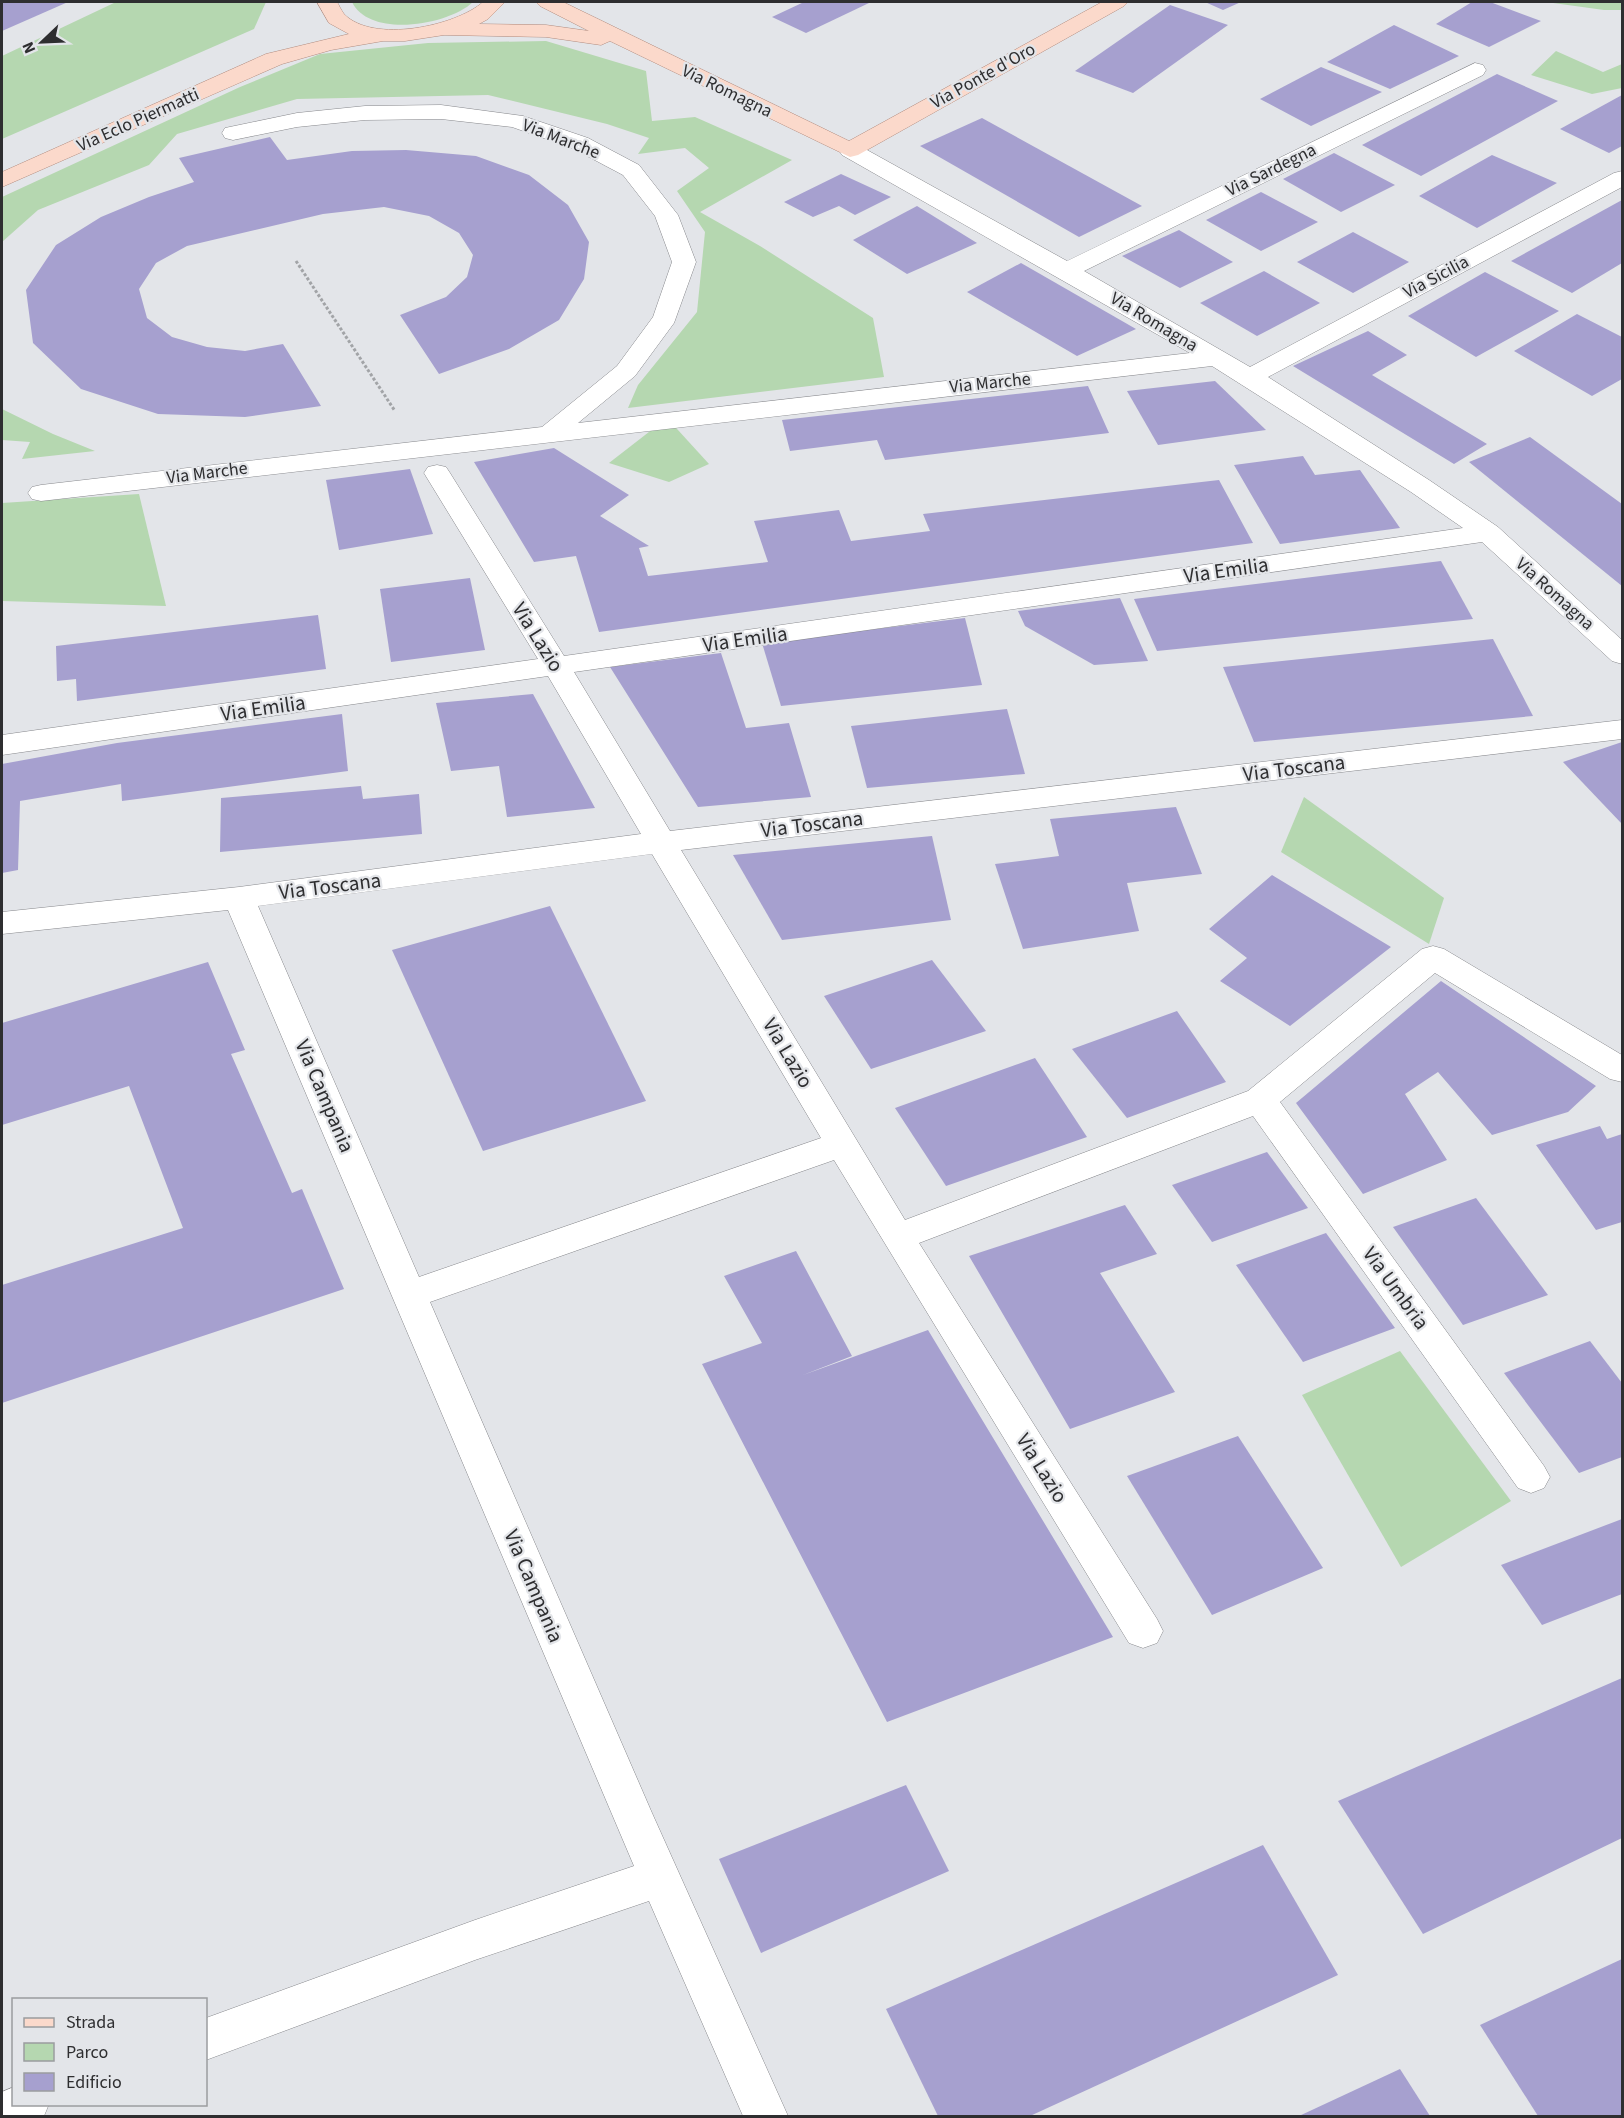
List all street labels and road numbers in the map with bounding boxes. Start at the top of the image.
street label: Via Ponte d'Oro [926,37,1040,115]
street label: Via Romagna [677,58,777,124]
street label: Via Eclo Piermatti [73,82,203,158]
street label: Via Marche [518,113,604,165]
street label: Via Sardegna [1222,137,1320,203]
street label: Via Sicilia [1399,249,1473,305]
street label: Via Romagna [1105,286,1203,358]
street label: Via Marche [948,366,1032,400]
street label: Via Marche [165,456,249,490]
street label: Via Emilia [1182,549,1270,591]
street label: Via Romagna [1510,552,1600,636]
street label: Via Lazio [505,596,571,678]
street label: Via Emilia [701,618,789,660]
street label: Via Emilia [219,687,307,729]
street label: Via Toscana [1241,747,1347,789]
street label: Via Toscana [759,803,865,845]
street label: Via Toscana [277,865,383,907]
street label: Via Lazio [755,1012,821,1094]
street label: Via Campania [288,1035,362,1157]
street label: Via Umbria [1356,1240,1436,1336]
street label: Via Lazio [1009,1427,1075,1509]
street label: Via Campania [497,1525,571,1647]

